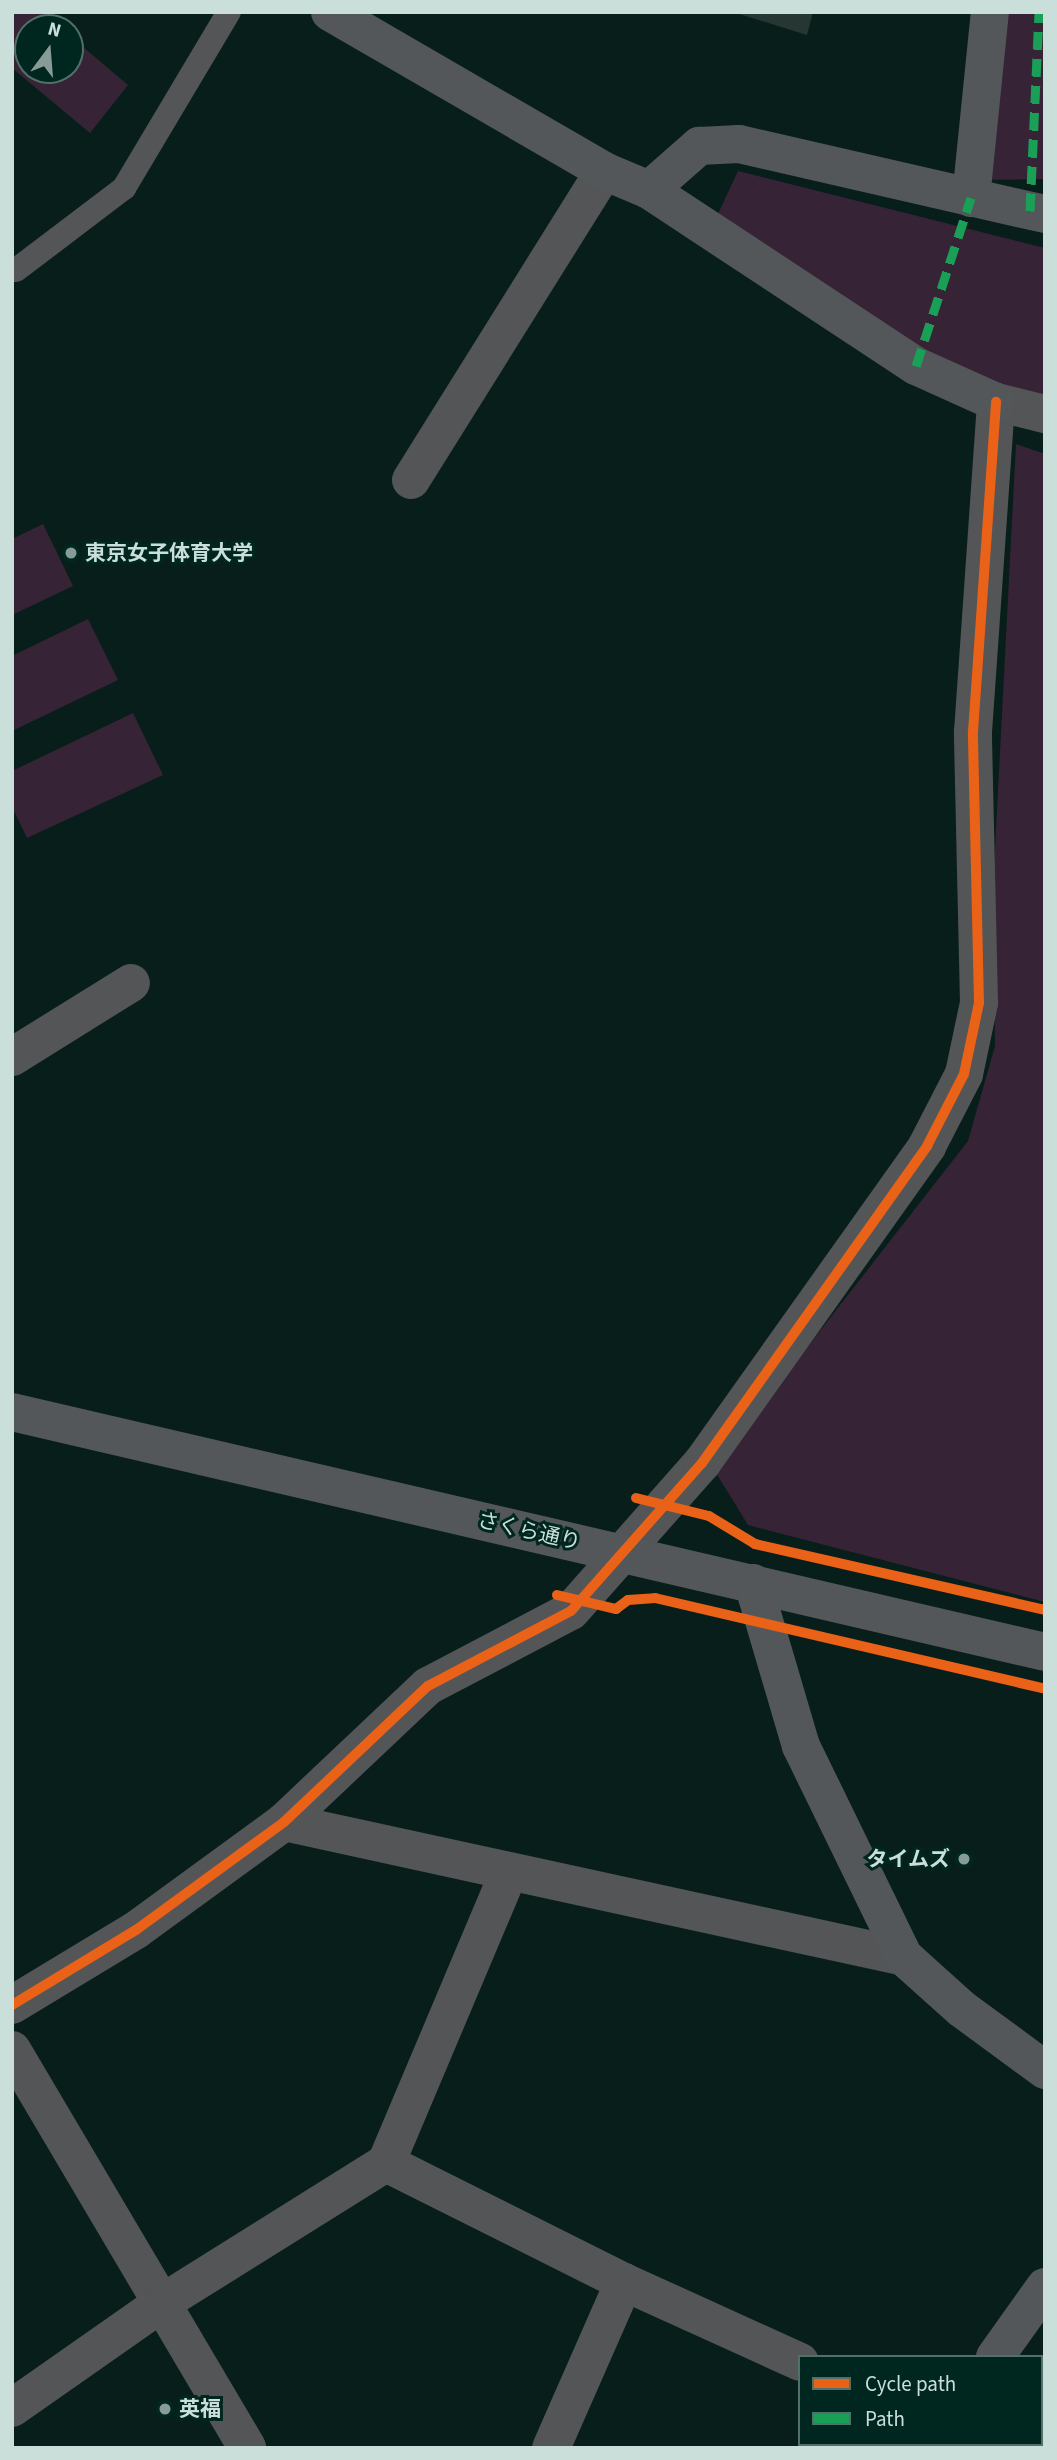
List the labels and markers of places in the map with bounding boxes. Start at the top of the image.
place label: 東京女子体育大学 [85,540,253,566]
marker: 東京女子体育大学 [63,545,79,561]
place label: タイムズ [866,1846,950,1872]
marker: タイムズ [956,1851,972,1867]
place label: 英福 [179,2396,221,2422]
marker: 英福 [157,2401,173,2417]

